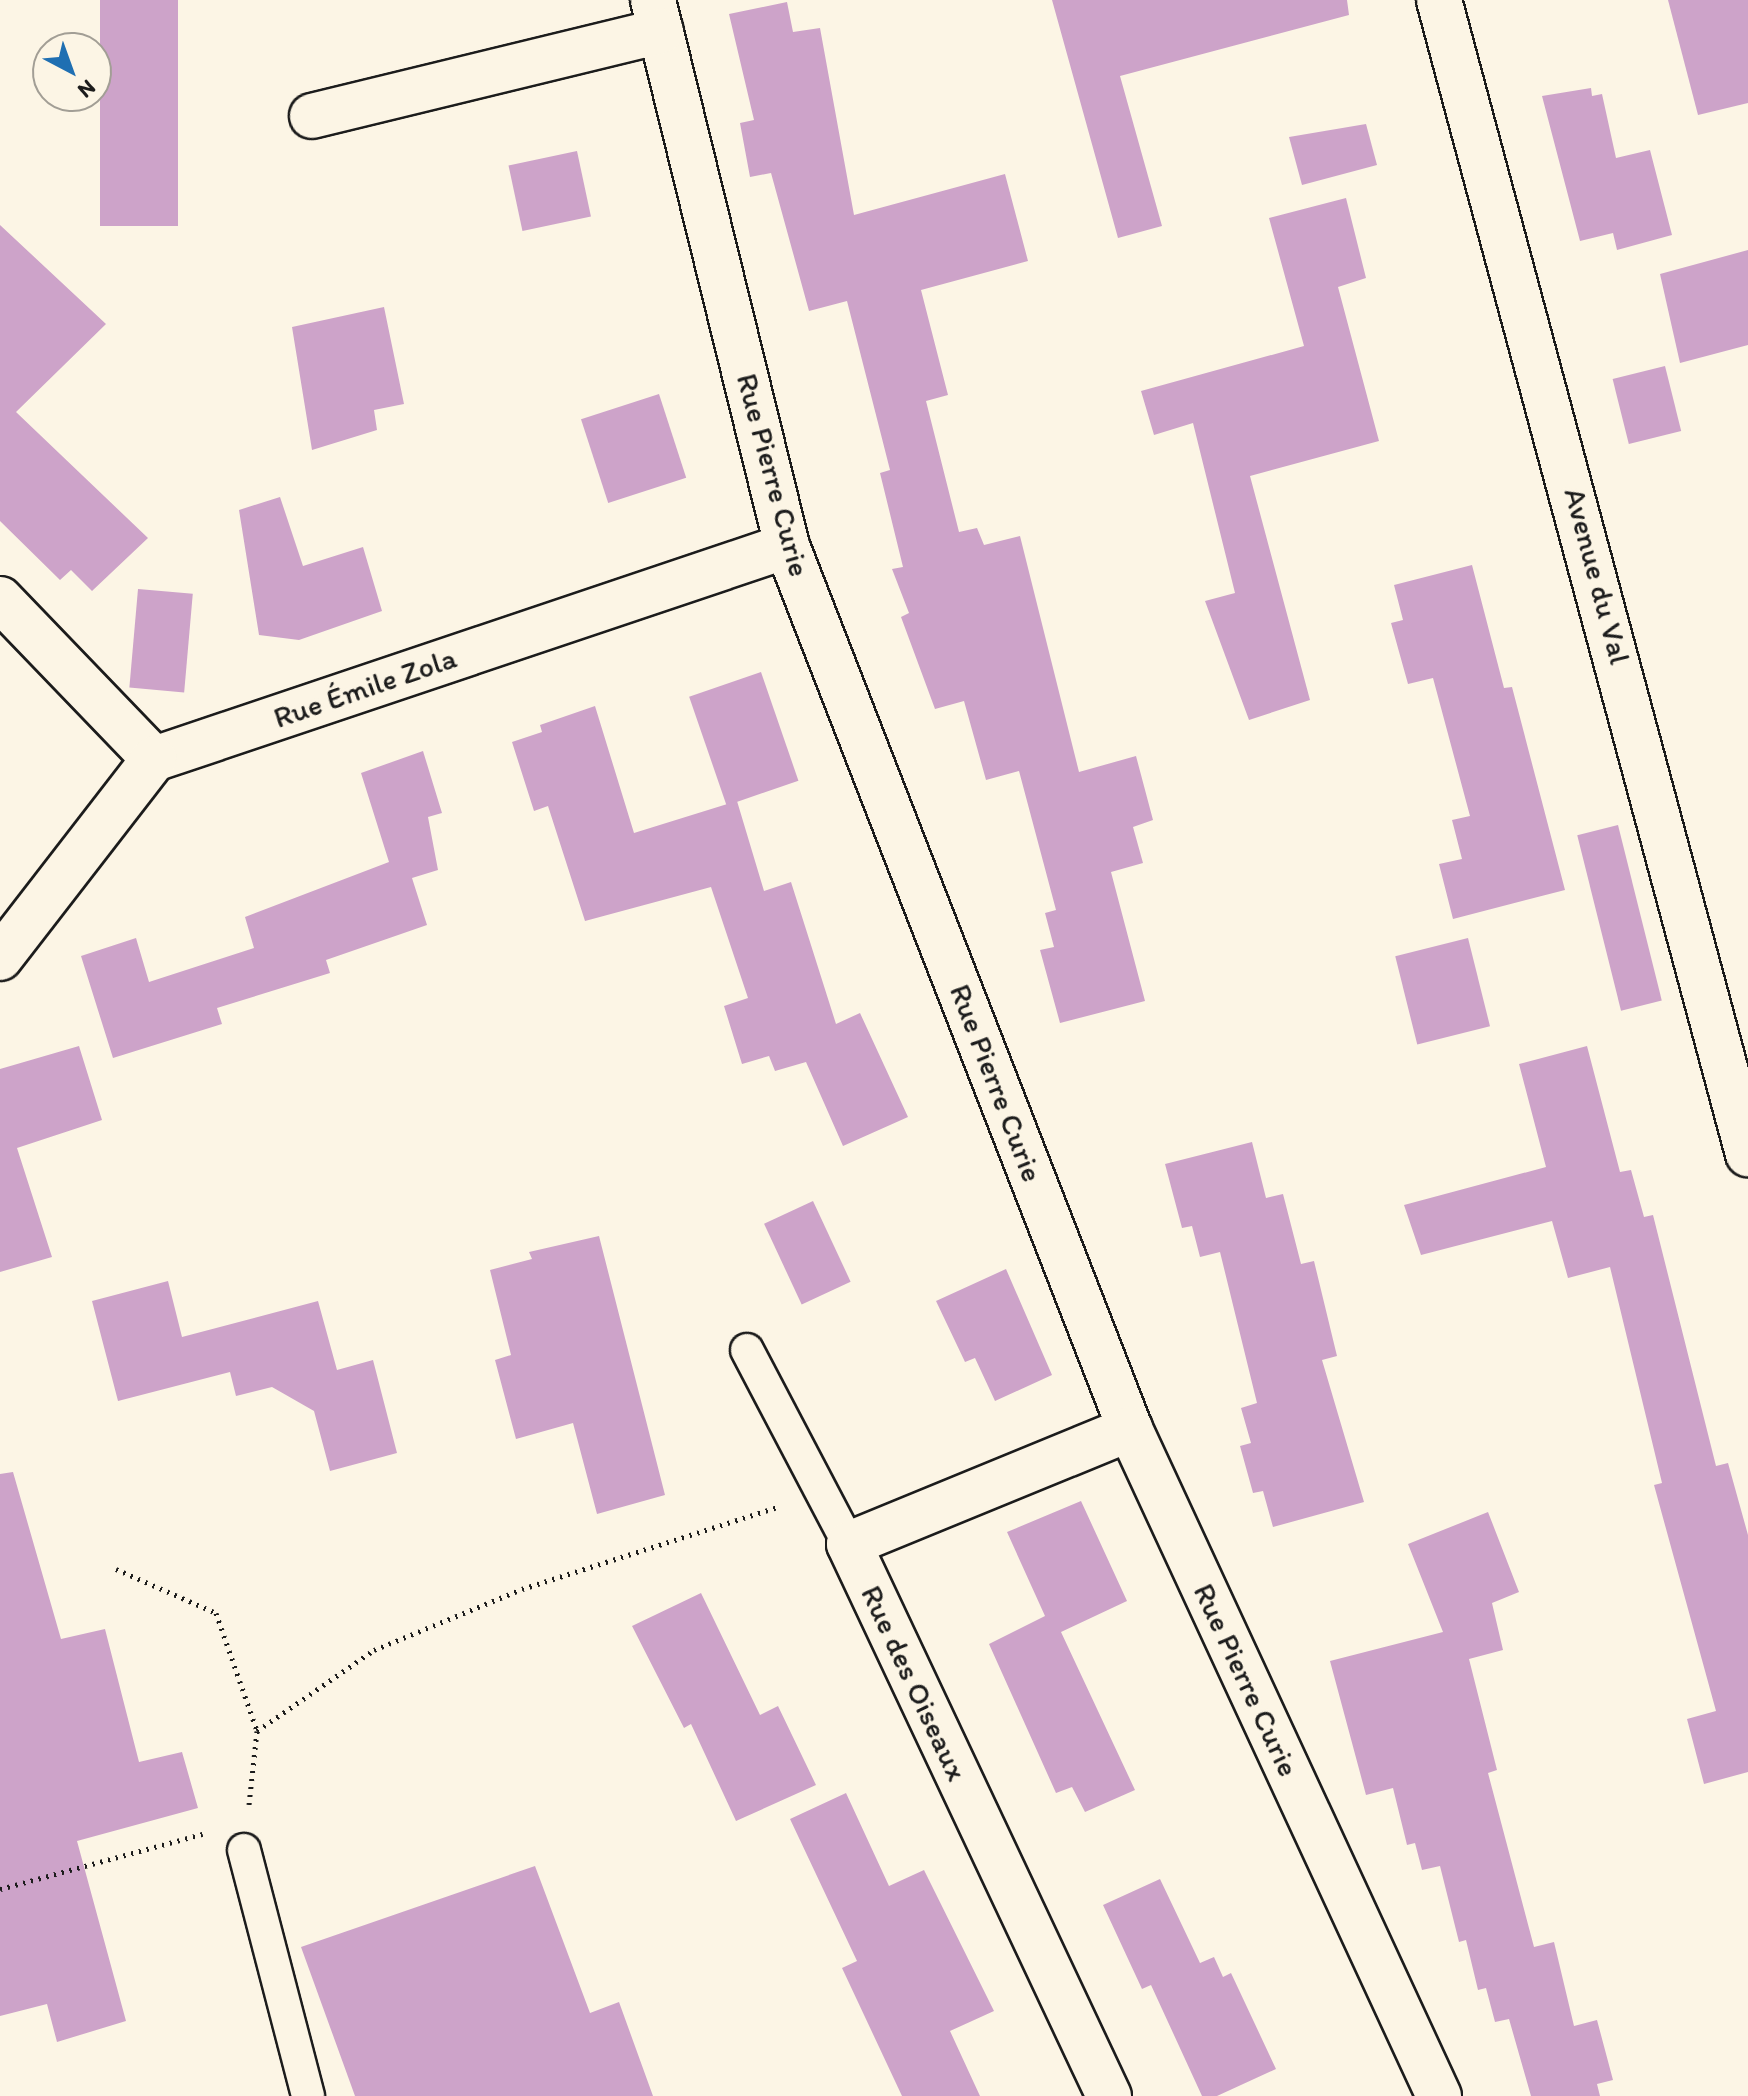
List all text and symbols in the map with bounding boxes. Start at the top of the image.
north arrow [32,32,112,112]
text: N [72,74,101,104]
street label: Rue Pierre Curie [729,369,817,581]
street label: Avenue du Val [1556,484,1638,668]
street label: Rue Émile Zola [269,640,461,736]
street label: Rue Pierre Curie [942,979,1050,1187]
street label: Rue Pierre Curie [1186,1578,1306,1782]
street label: Rue des Oiseaux [853,1580,975,1786]

